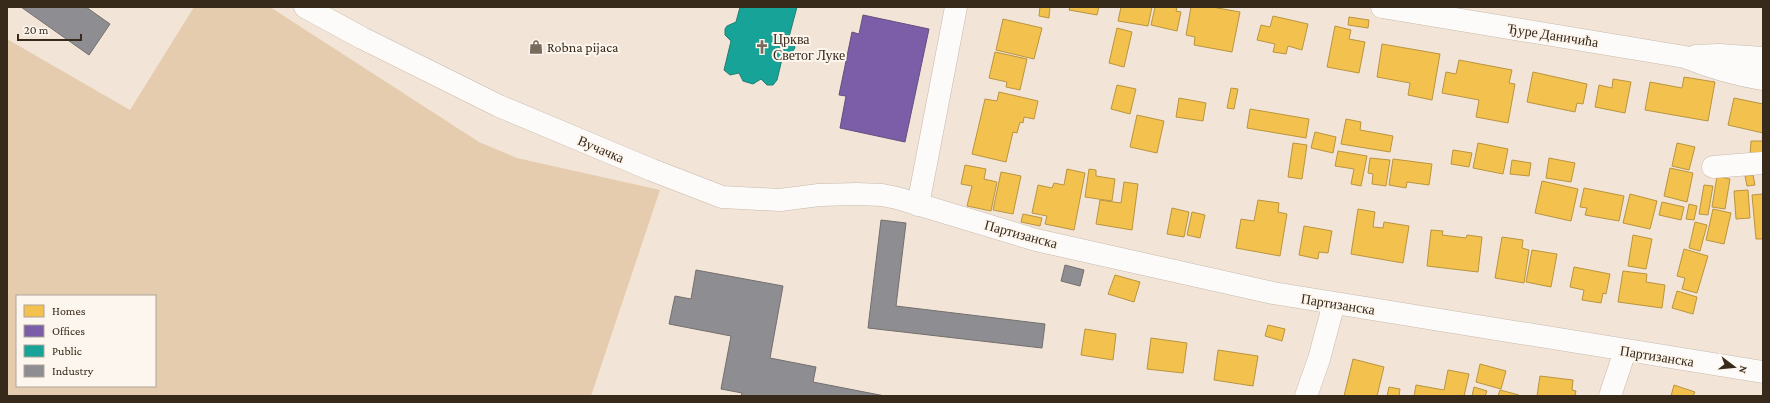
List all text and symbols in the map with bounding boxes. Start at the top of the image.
scale bar [18,16,81,42]
street label: Ђуре Даничића [1506,20,1600,50]
text: 20 m [24,23,49,37]
place label: Црква Светог Луке [773,31,845,63]
shop icon: Robna pijaca [528,39,544,55]
place label: Robna pijaca [547,39,619,56]
church icon: Црква Светог Луке [754,39,770,55]
street label: Вучачка [575,132,627,166]
street label: Партизанска [983,217,1060,252]
street label: Партизанска [1300,290,1377,318]
legend [16,295,156,387]
text: Homes [52,304,86,318]
text: Offices [52,324,85,338]
street label: Партизанска [1619,342,1696,370]
text: Public [52,344,82,358]
north arrow [1714,347,1754,387]
text: Industry [52,364,94,378]
text: N [1737,364,1750,375]

